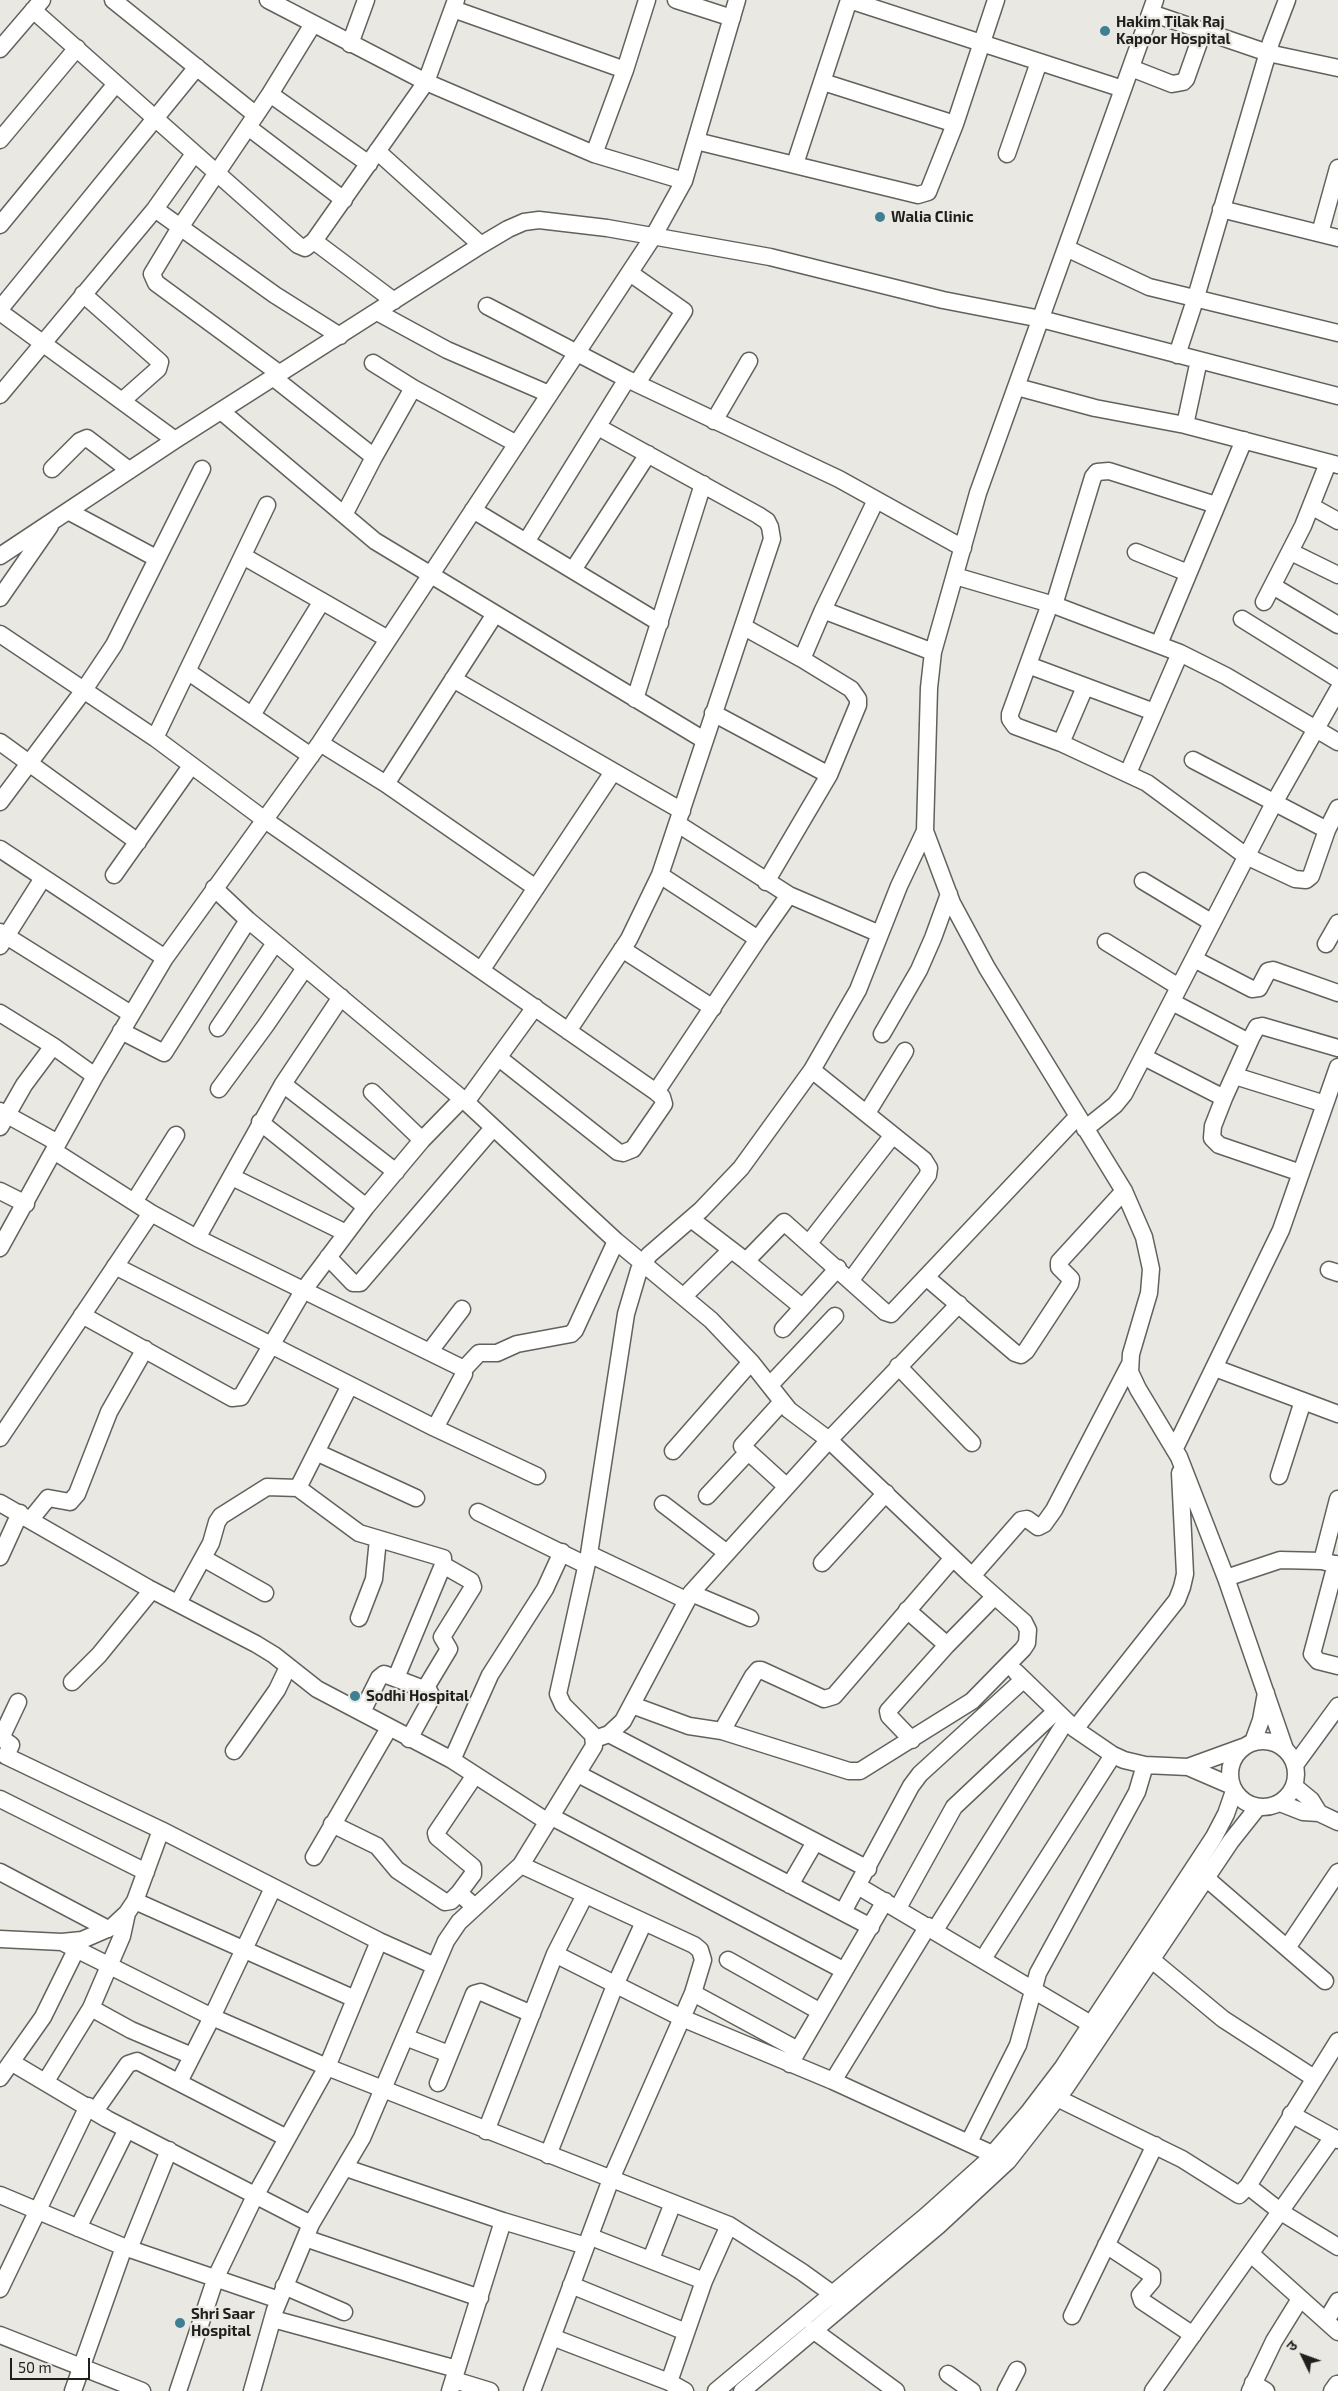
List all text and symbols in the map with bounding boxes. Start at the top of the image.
place label: Hakim Tilak Raj Kapoor Hospital [1116,13,1230,48]
marker: Hakim Tilak Raj Kapoor Hospital [1098,24,1112,38]
place label: Walia Clinic [891,208,974,226]
marker: Walia Clinic [873,210,887,224]
place label: Sodhi Hospital [366,1687,469,1705]
marker: Sodhi Hospital [348,1689,362,1703]
place label: Shri Saar Hospital [191,2305,255,2340]
marker: Shri Saar Hospital [173,2316,187,2330]
north arrow [1278,2331,1328,2381]
text: उ [1282,2337,1301,2354]
scale bar [12,2348,92,2380]
text: 50 m [18,2358,52,2376]

